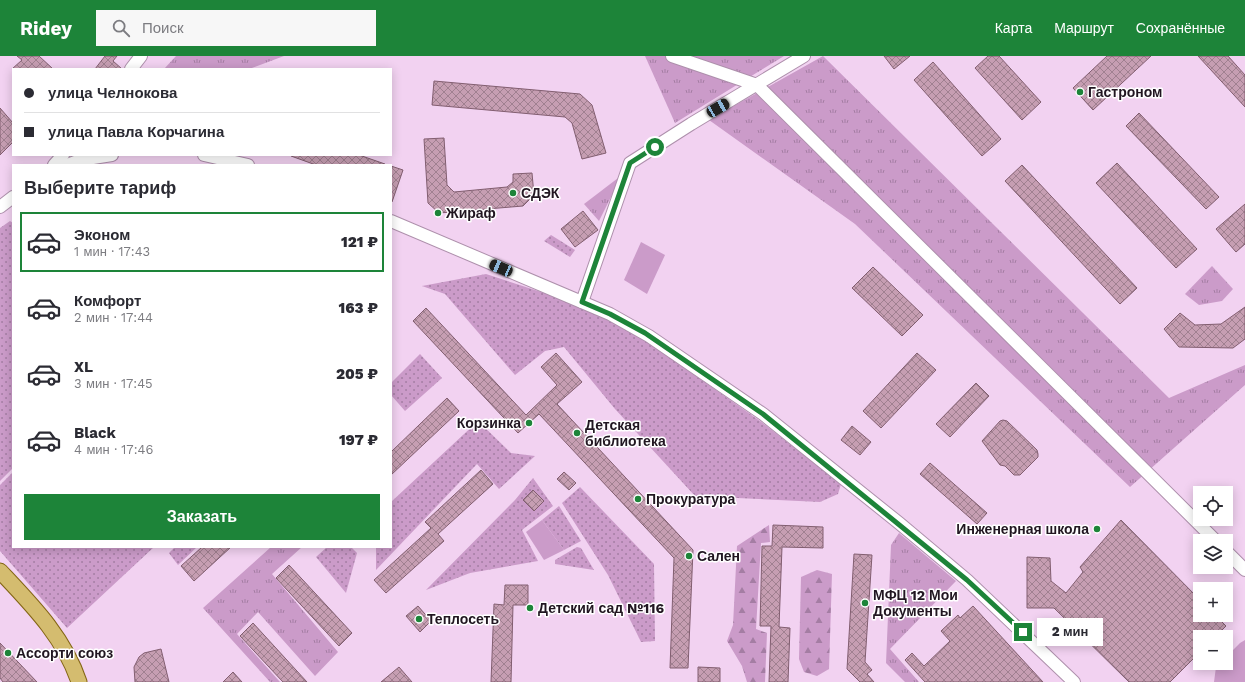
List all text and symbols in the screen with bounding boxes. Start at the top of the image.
search box [96,10,376,46]
text: Ridey [20,17,72,40]
icon: search [110,17,132,39]
text: Поиск [142,19,183,37]
text: Карта [995,20,1032,36]
text: Маршрут [1054,20,1114,36]
text: Сохранённые [1136,20,1225,36]
text: улица Челнокова [48,84,177,102]
place label: Гастроном [1088,84,1162,100]
marker: Гастроном [1075,87,1085,97]
car [705,97,731,119]
text: улица Павла Корчагина [48,123,224,141]
route start [646,138,664,156]
text: Выберите тариф [24,177,176,198]
place label: СДЭК [521,185,560,201]
marker: СДЭК [508,188,518,198]
place label: Жираф [445,205,496,221]
marker: Жираф [433,208,443,218]
icon: car [26,224,62,260]
text: Эконом [74,226,130,244]
text: 121 ₽ [341,233,378,251]
text: 1 мин · 17:43 [74,244,150,259]
car [488,258,514,278]
icon: car [26,290,62,326]
text: Комфорт [74,292,141,310]
text: 163 ₽ [339,299,378,317]
text: 2 мин · 17:44 [74,310,153,325]
icon: car [26,356,62,392]
text: XL [74,358,93,376]
text: 205 ₽ [336,365,378,383]
text: 3 мин · 17:45 [74,376,153,391]
place label: Корзинка [457,415,521,431]
place label: Детская библиотека [585,417,666,449]
marker: Корзинка [524,418,534,428]
icon: car [26,422,62,458]
text: Black [74,424,116,442]
marker: Детская библиотека [572,428,582,438]
text: 197 ₽ [339,431,378,449]
text: 4 мин · 17:46 [74,442,153,457]
map controls [1193,486,1233,670]
button: locate [1193,486,1233,526]
place label: Прокуратура [646,491,735,507]
button: Заказать [24,494,380,540]
marker: Прокуратура [633,494,643,504]
place label: Инженерная школа [956,521,1089,537]
marker: Инженерная школа [1092,524,1102,534]
button: layers [1193,534,1233,574]
place label: Сален [697,548,740,564]
marker: Сален [684,551,694,561]
button: + [1193,582,1233,622]
place label: МФЦ 12 Мои Документы [873,587,958,619]
marker: МФЦ 12 Мои Документы [860,598,870,608]
place label: Детский сад №116 [538,600,664,616]
marker: Детский сад №116 [525,603,535,613]
place label: Теплосеть [427,611,499,627]
marker: Теплосеть [414,614,424,624]
callout: 2 мин [1037,618,1103,646]
route end [1014,623,1032,641]
text: 2 мин [1052,624,1088,639]
button: − [1193,630,1233,670]
place label: Ассорти союз [16,645,113,661]
marker: Ассорти союз [3,648,13,658]

